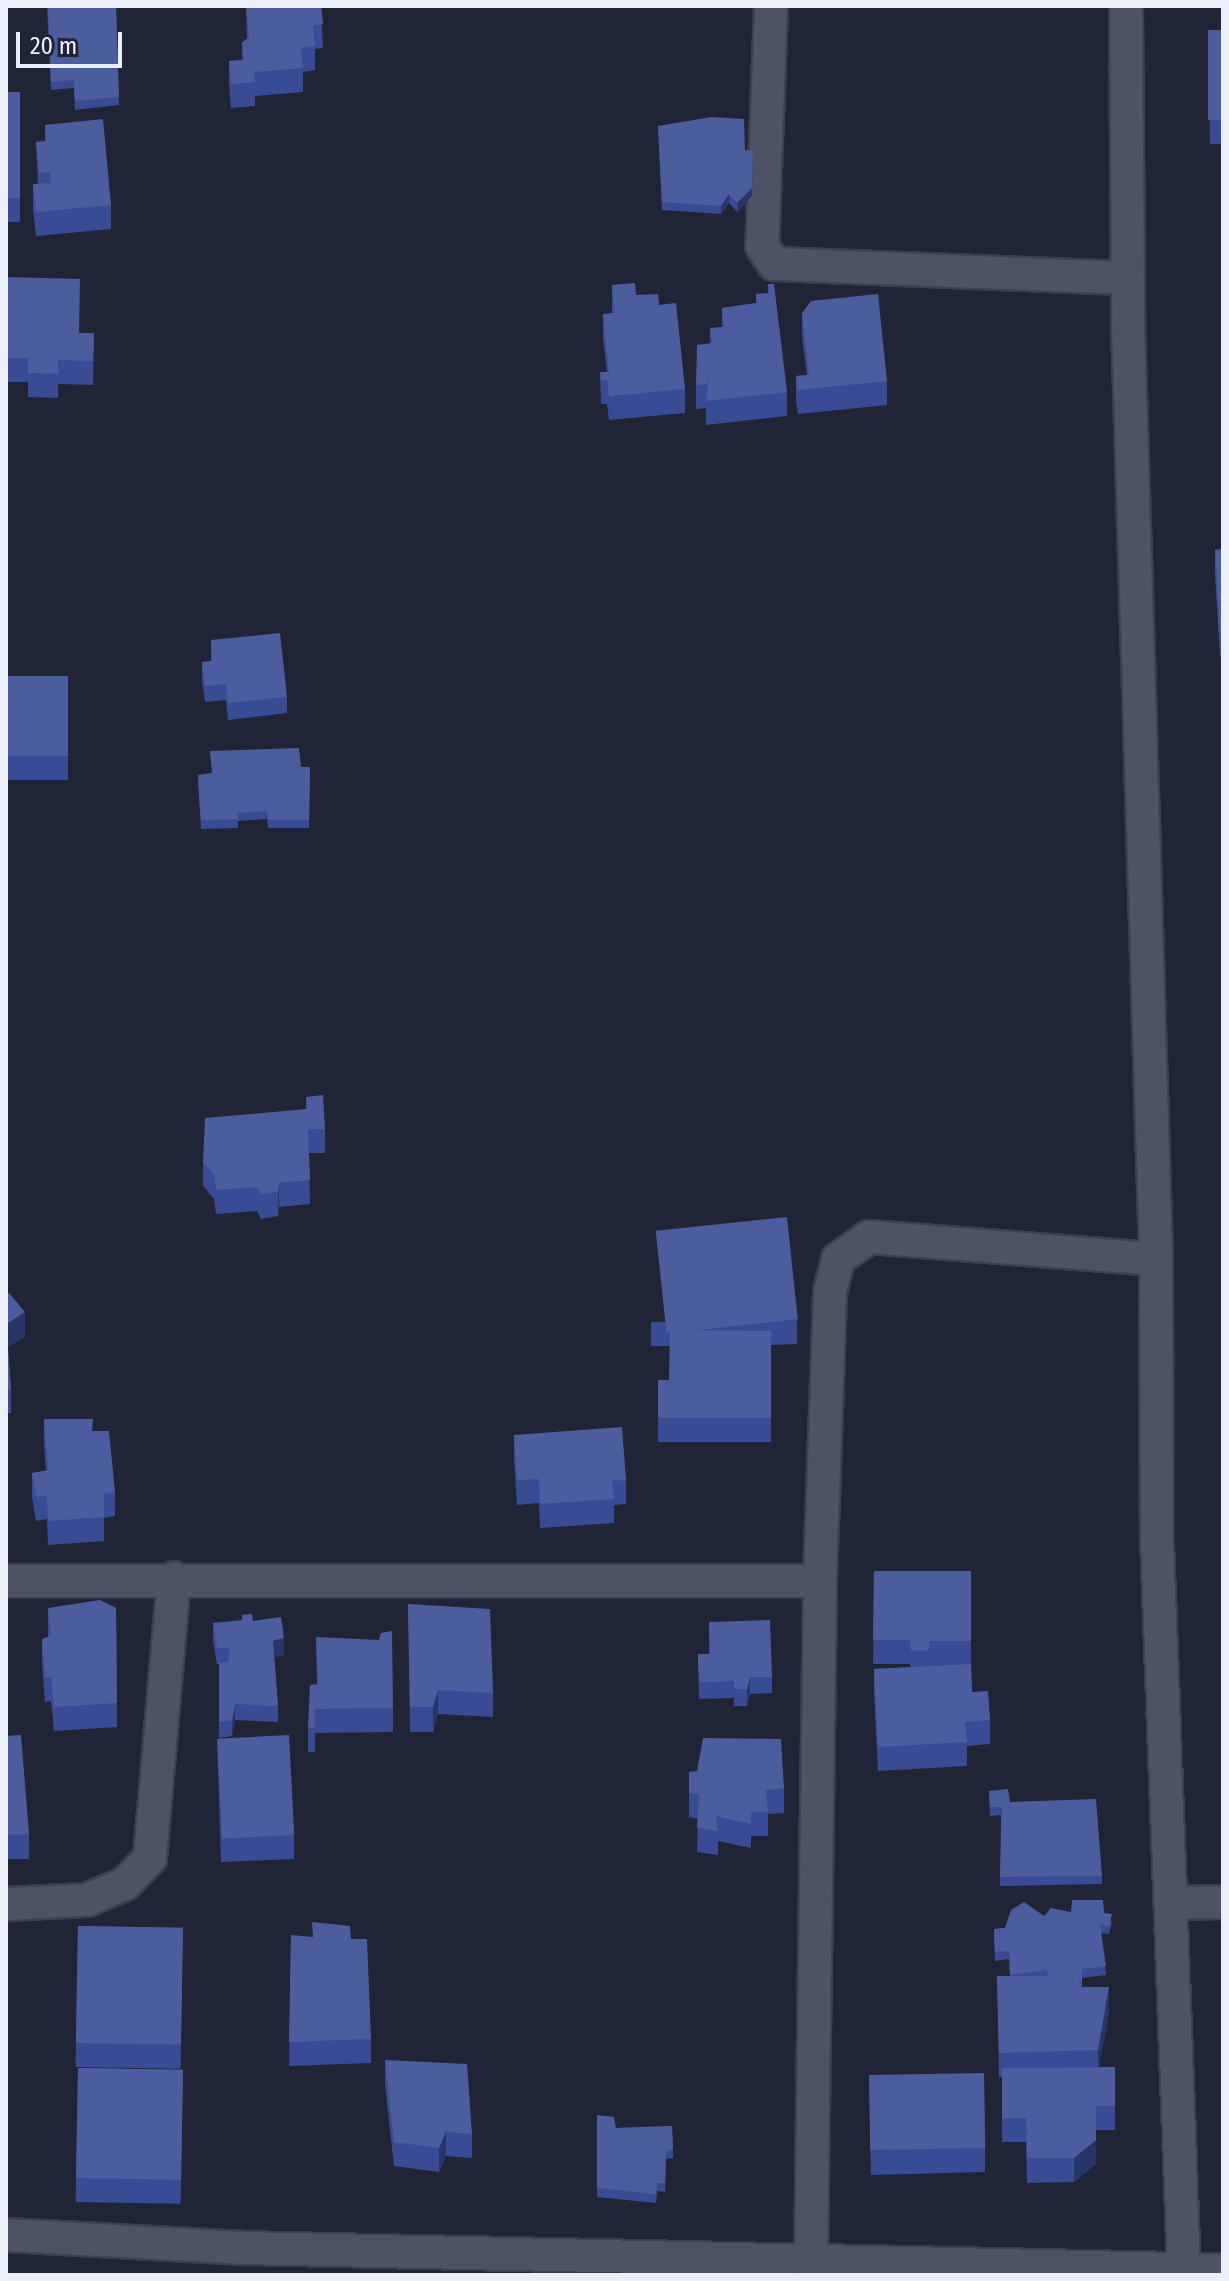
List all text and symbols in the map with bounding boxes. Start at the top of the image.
scale bar [20,16,126,66]
text: 20 m [30,32,77,60]

